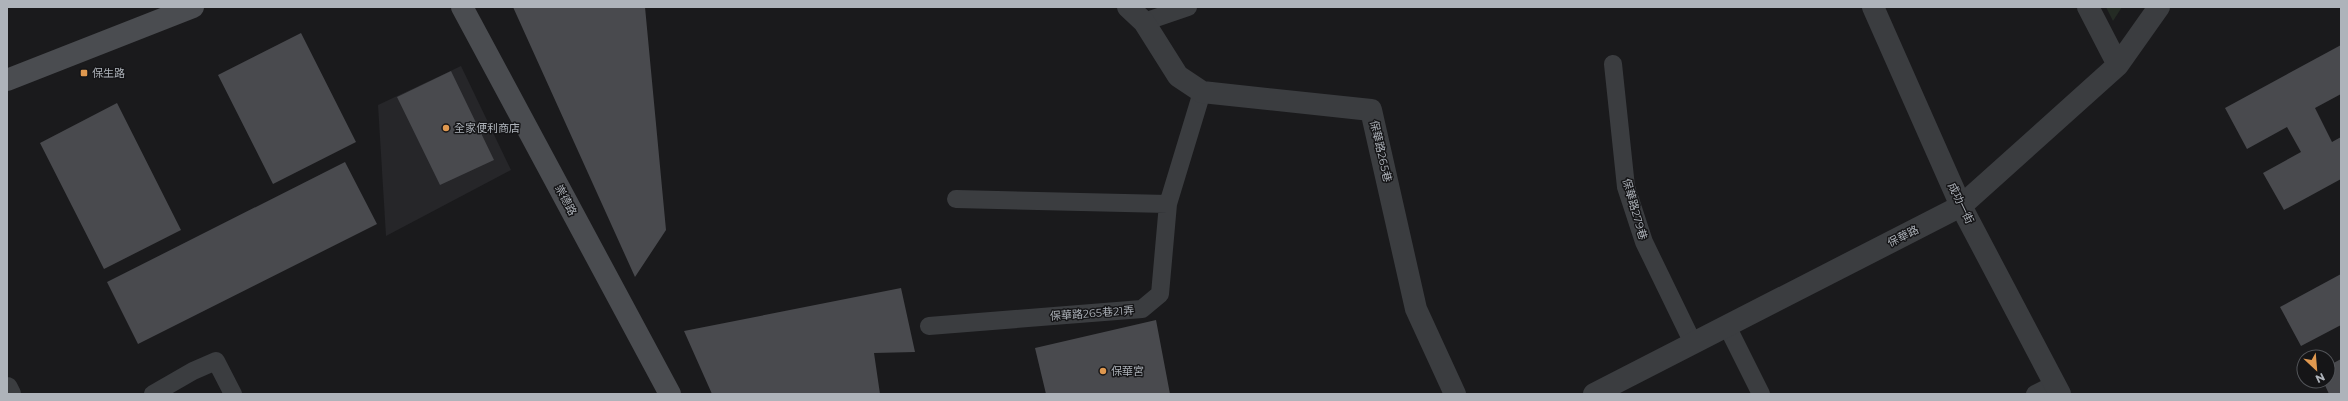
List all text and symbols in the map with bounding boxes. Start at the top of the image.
place label: 保生路 [92,66,125,80]
marker: 保生路 [79,68,89,78]
street label: 保華路265巷 [1367,119,1395,183]
place label: 全家便利商店 [454,121,520,135]
marker: 全家便利商店 [441,123,451,133]
street label: 保華路279巷 [1620,177,1650,241]
street label: 成功一街 [1945,180,1977,226]
street label: 崇德路 [552,182,580,218]
street label: 保華路 [1885,222,1921,250]
street label: 保華路265巷21弄 [1049,303,1135,323]
north arrow [2296,349,2336,389]
place label: 保華宮 [1111,364,1144,378]
marker: 保華宮 [1098,366,1108,376]
text: N [2313,370,2327,386]

